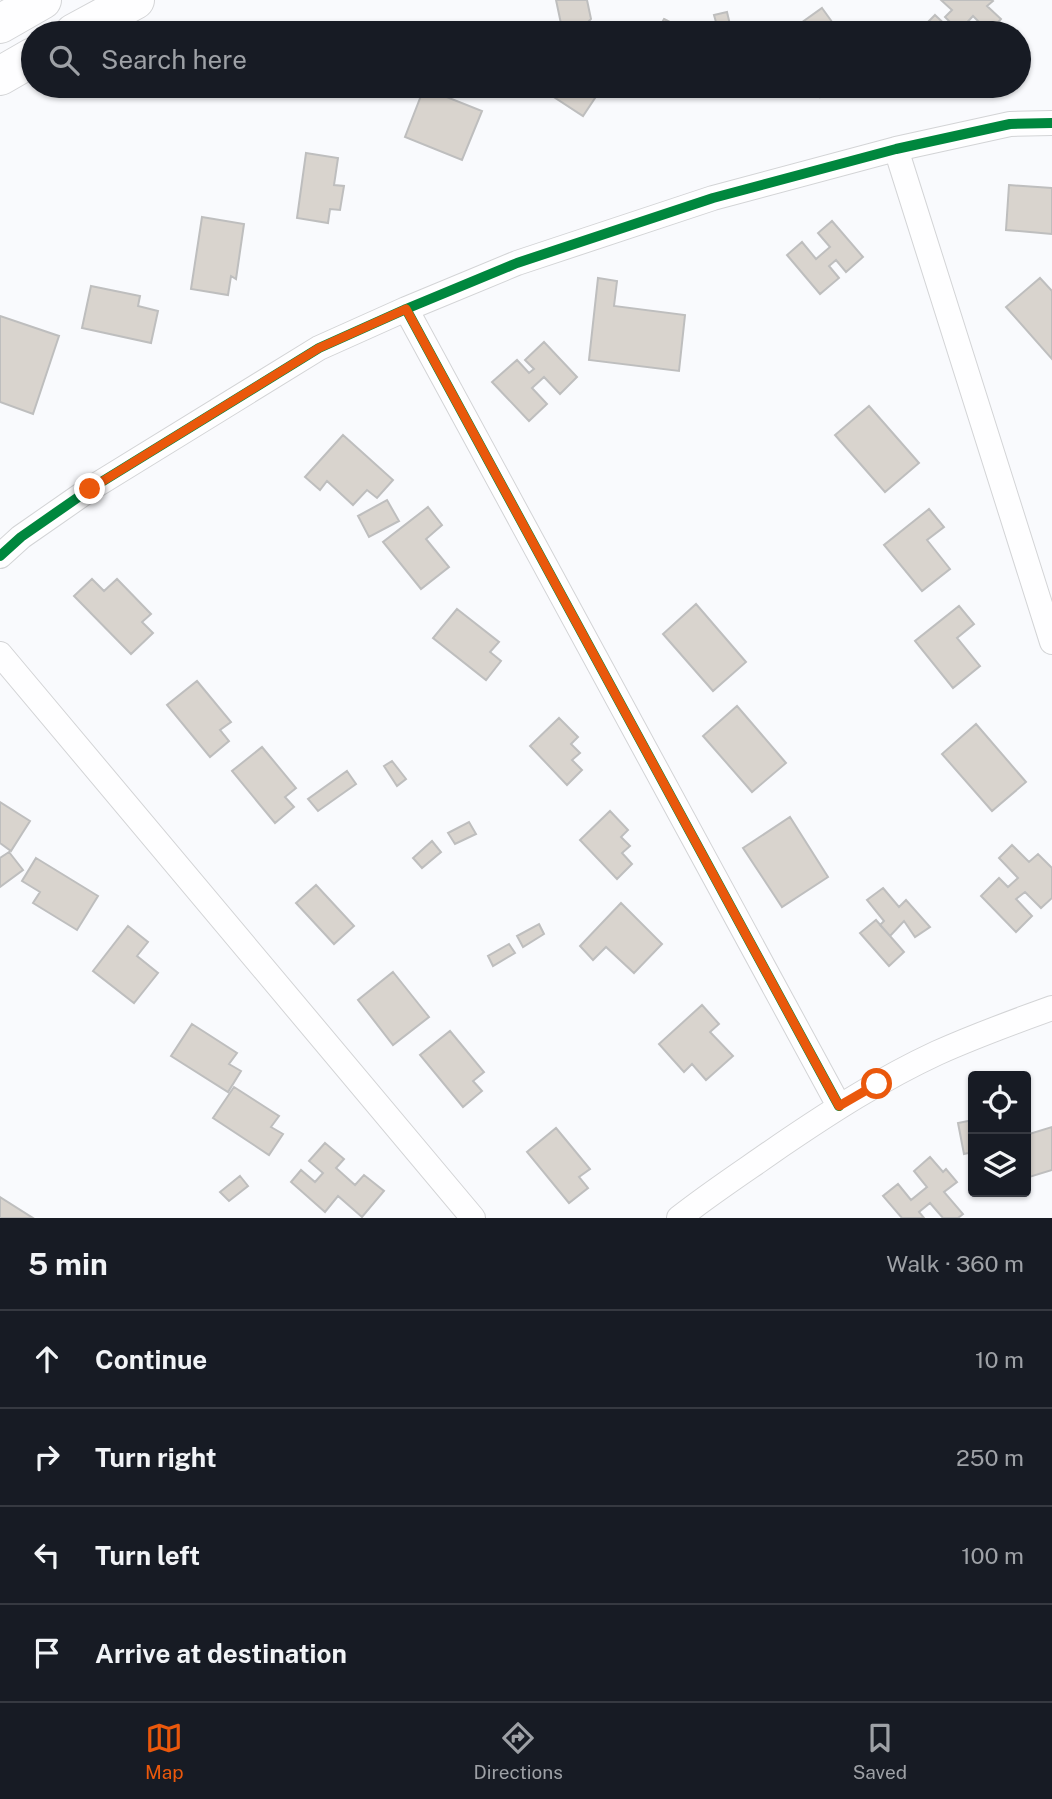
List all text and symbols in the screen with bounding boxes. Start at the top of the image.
search box [21,21,1031,98]
icon: search [45,41,83,79]
text: Search here [101,44,247,75]
route end [74,473,105,504]
route start [861,1068,892,1099]
map controls [968,1071,1031,1197]
button: locate [968,1071,1031,1134]
button: layers [968,1134,1031,1197]
text: 5 min [28,1246,108,1282]
text: Walk · 360 m [886,1250,1024,1277]
icon: ahead [28,1340,66,1378]
text: Continue [95,1344,207,1375]
text: 10 m [975,1346,1024,1373]
icon: right [28,1438,66,1476]
text: Turn right [95,1442,217,1473]
text: 250 m [956,1444,1024,1471]
icon: left [28,1536,66,1574]
text: Turn left [95,1540,200,1571]
text: 100 m [961,1542,1024,1569]
icon: arrive [28,1634,66,1672]
text: Arrive at destination [95,1638,347,1669]
tab: Map [145,1719,184,1783]
tab: Directions [474,1719,563,1783]
tab: Saved [853,1719,907,1783]

